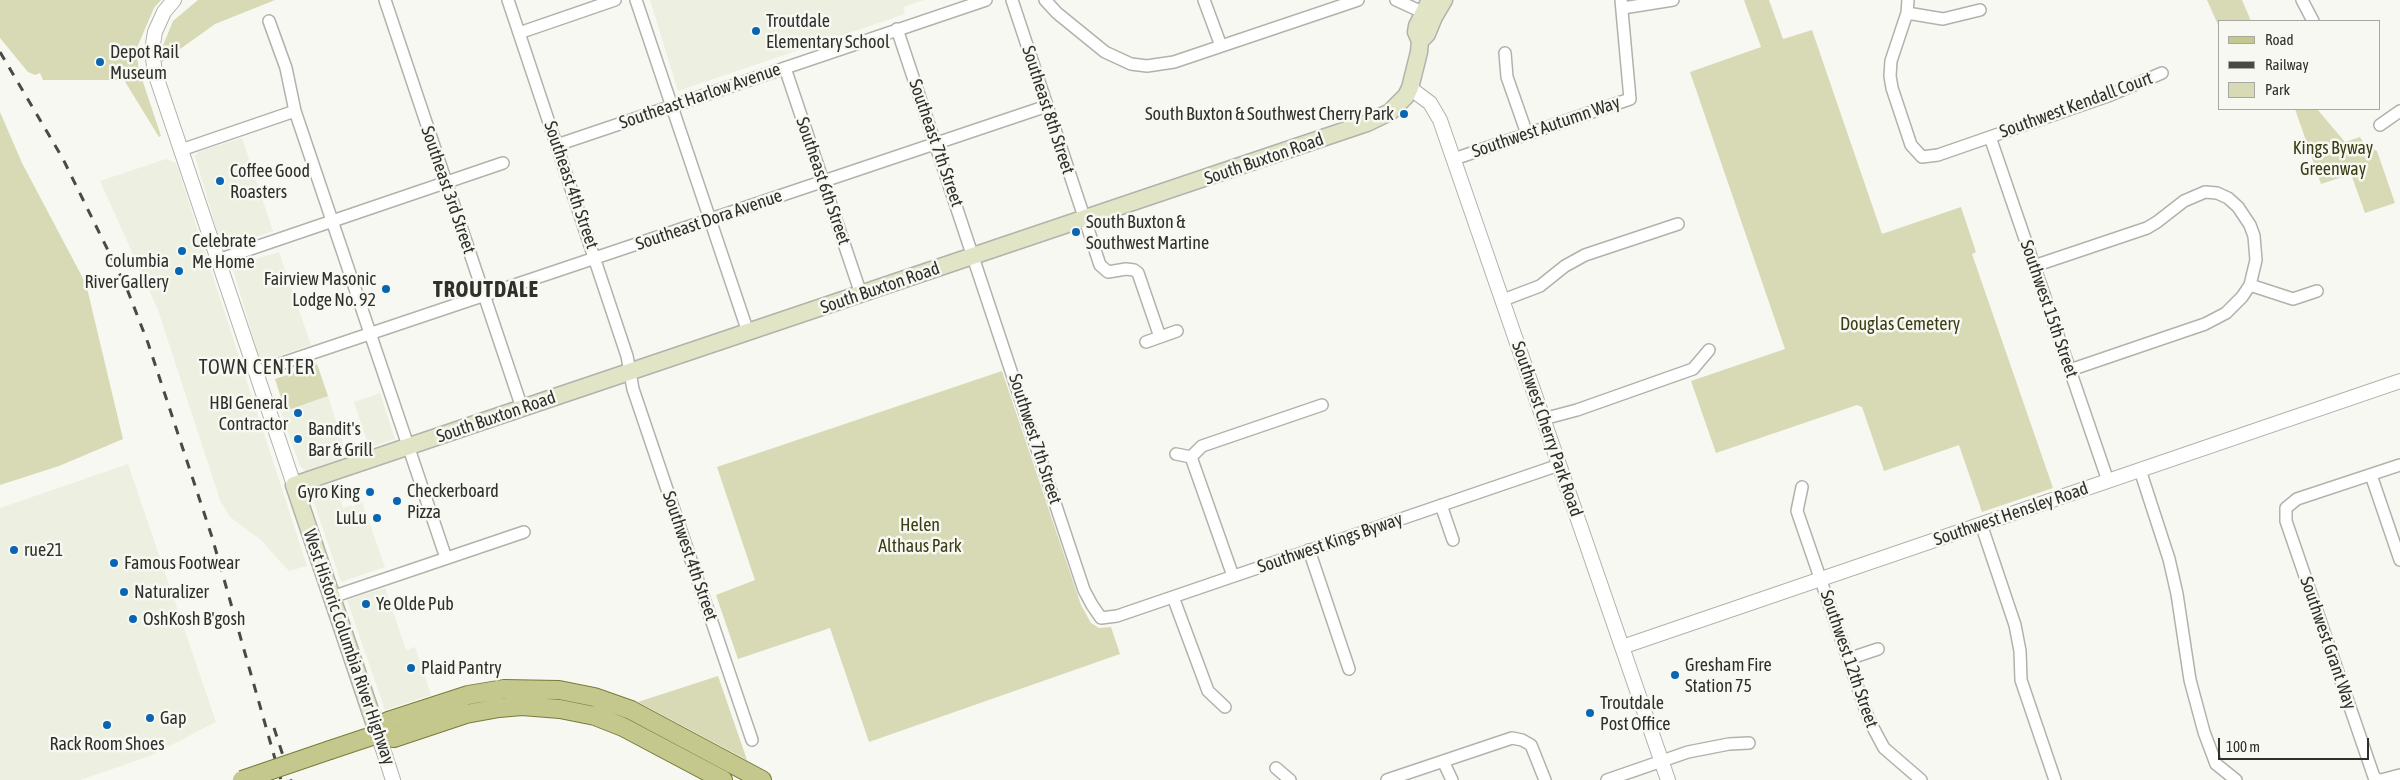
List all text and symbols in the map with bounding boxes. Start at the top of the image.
place label: Troutdale Elementary School [766,10,890,52]
legend [2218,20,2380,110]
marker: Troutdale Elementary School [750,25,762,37]
text: Road [2265,31,2294,48]
place label: Depot Rail Museum [110,41,179,84]
street label: Southeast 8th Street [1017,43,1079,177]
marker: Depot Rail Museum [94,56,106,68]
text: Railway [2265,56,2309,73]
street label: Southeast Harlow Avenue [616,58,784,134]
street label: Southwest Kendall Court [1997,67,2155,143]
street label: Southeast 7th Street [904,76,968,210]
text: Park [2265,81,2290,98]
street label: Southwest Autumn Way [1469,92,1623,162]
place label: South Buxton & Southwest Cherry Park [1145,103,1394,125]
marker: South Buxton & Southwest Cherry Park [1398,108,1410,120]
street label: Southeast 6th Street [791,114,855,248]
street label: Southeast 4th Street [539,118,603,252]
street label: Southeast 3rd Street [416,123,480,257]
street label: South Buxton Road [1202,129,1326,189]
park label: Kings Byway Greenway [2293,137,2373,180]
place label: Coffee Good Roasters [230,160,310,202]
marker: Coffee Good Roasters [214,175,226,187]
street label: Southeast Dora Avenue [633,185,785,255]
place label: South Buxton & Southwest Martine [1086,211,1209,253]
marker: South Buxton & Southwest Martine [1070,226,1082,238]
place label: Celebrate Me Home [192,230,256,272]
street label: Southwest 15th Street [2015,237,2083,381]
marker: Celebrate Me Home [176,245,188,257]
place label: Columbia River Gallery [85,250,169,292]
street label: South Buxton Road [818,258,942,318]
marker: Columbia River Gallery [173,265,185,277]
place label: Fairview Masonic Lodge No. 92 [264,268,376,310]
district label: TROUTDALE [432,277,540,303]
marker: Fairview Masonic Lodge No. 92 [380,283,392,295]
park label: Douglas Cemetery [1840,313,1960,335]
street label: Southwest Cherry Park Road [1507,339,1587,519]
district label: TOWN CENTER [197,356,317,380]
street label: Southwest 7th Street [1004,371,1066,507]
street label: South Buxton Road [434,387,558,447]
place label: HBI General Contractor [209,392,288,434]
marker: HBI General Contractor [292,407,304,419]
place label: Bandit's Bar & Grill [308,418,373,460]
marker: Bandit's Bar & Grill [292,433,304,445]
street label: Southwest Hensley Road [1931,477,2091,551]
place label: Checkerboard Pizza [407,480,499,522]
place label: Gyro King [297,481,360,503]
marker: Gyro King [364,486,376,498]
street label: Southwest 4th Street [658,488,722,624]
marker: Checkerboard Pizza [391,495,403,507]
place label: LuLu [336,507,367,529]
street label: Southwest Kings Byway [1255,508,1405,578]
marker: LuLu [371,512,383,524]
park label: Helen Althaus Park [878,514,962,556]
street label: West Historic Columbia River Highway [298,526,400,768]
place label: rue21 [24,539,63,561]
marker: rue21 [8,544,20,556]
place label: Famous Footwear [124,552,240,574]
marker: Famous Footwear [108,557,120,569]
street label: Southwest Grant Way [2295,574,2361,712]
place label: Naturalizer [134,581,209,603]
marker: Naturalizer [118,586,130,598]
street label: Southwest 12th Street [1815,587,1883,731]
place label: Ye Olde Pub [376,593,454,615]
marker: Ye Olde Pub [360,598,372,610]
place label: OshKosh B'gosh [143,608,245,630]
marker: OshKosh B'gosh [127,613,139,625]
place label: Gresham Fire Station 75 [1685,654,1772,696]
place label: Plaid Pantry [421,657,502,679]
marker: Plaid Pantry [405,662,417,674]
marker: Gresham Fire Station 75 [1669,669,1681,681]
place label: Troutdale Post Office [1600,692,1670,734]
place label: Gap [160,707,186,729]
marker: Troutdale Post Office [1584,707,1596,719]
marker: Gap [144,712,156,724]
marker: Rack Room Shoes [101,719,113,731]
scale bar [2220,728,2371,760]
place label: Rack Room Shoes [49,733,165,755]
text: 100 m [2226,738,2260,755]

